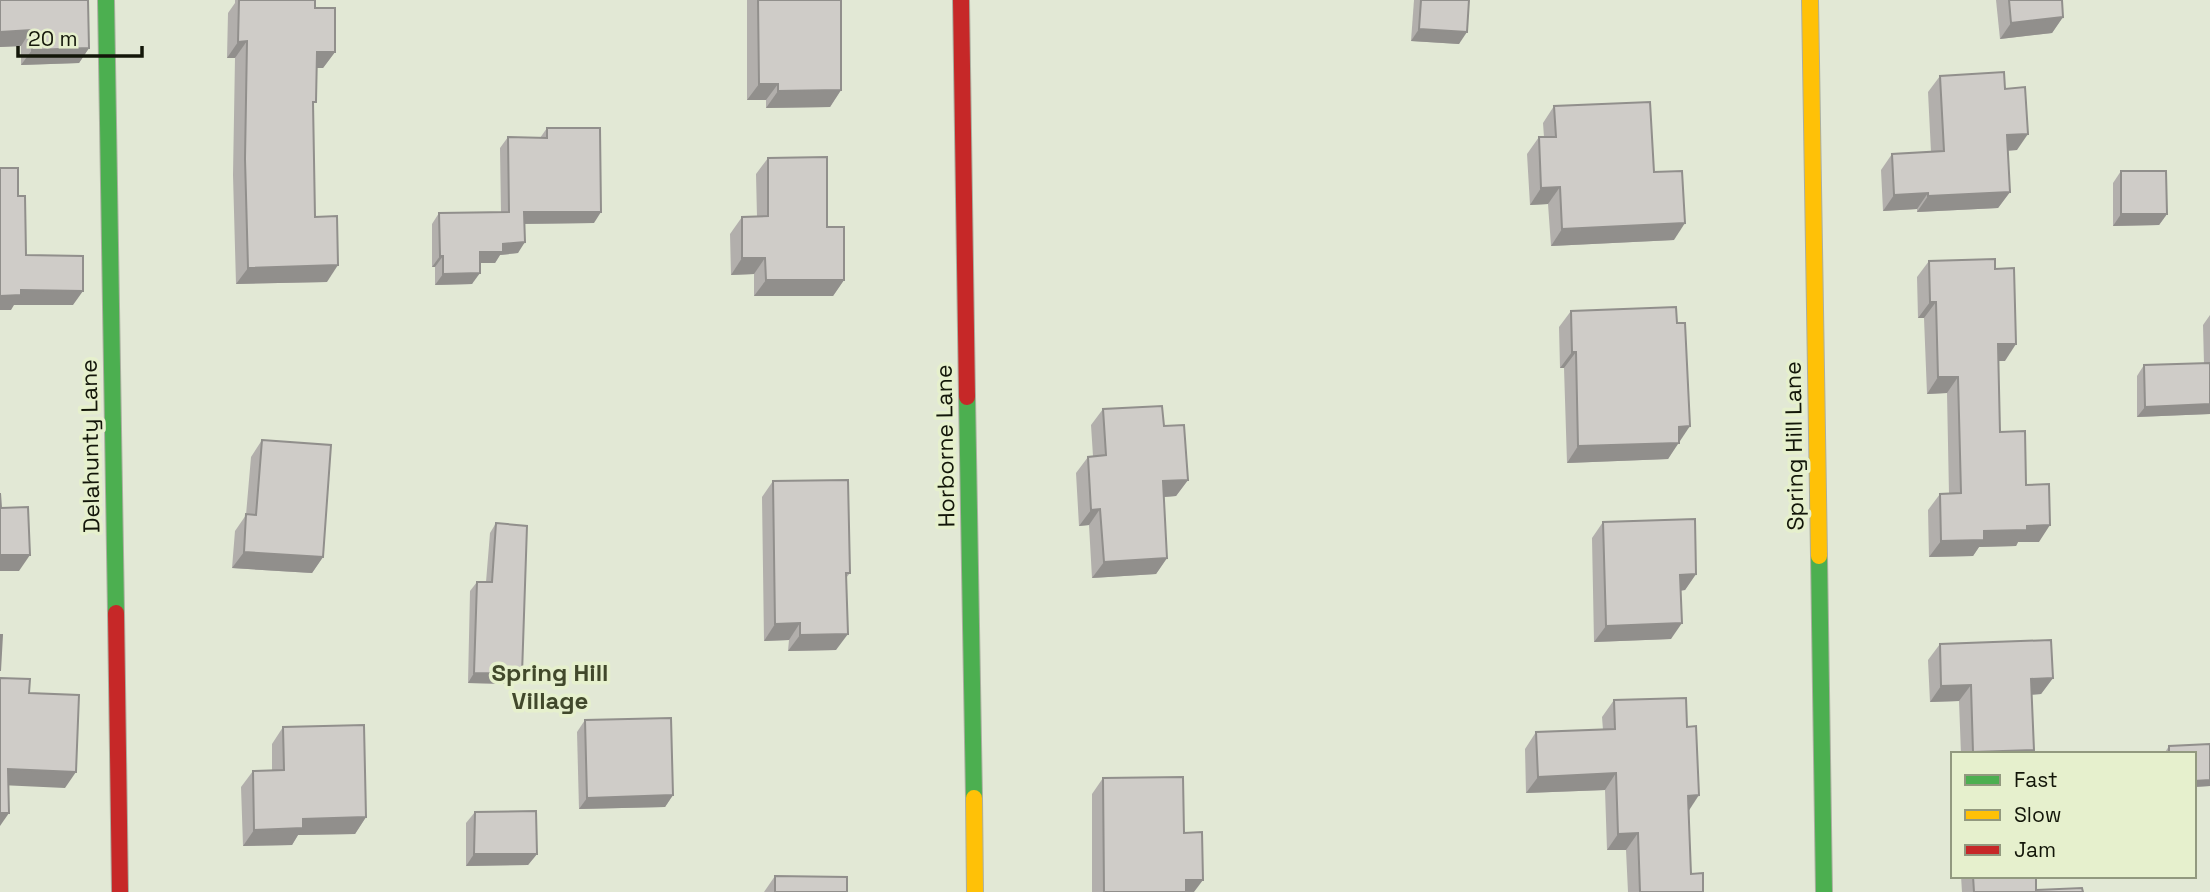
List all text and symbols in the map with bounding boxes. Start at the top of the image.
scale bar [18,14,142,58]
text: 20 m [28,25,78,52]
street label: Delahunty Lane [73,359,107,533]
street label: Spring Hill Lane [1778,361,1810,531]
street label: Horborne Lane [929,364,961,528]
district label: Spring Hill Village [492,657,608,716]
legend [1951,752,2196,878]
text: Fast [2014,766,2058,793]
text: Slow [2014,801,2062,828]
text: Jam [2014,836,2056,863]

